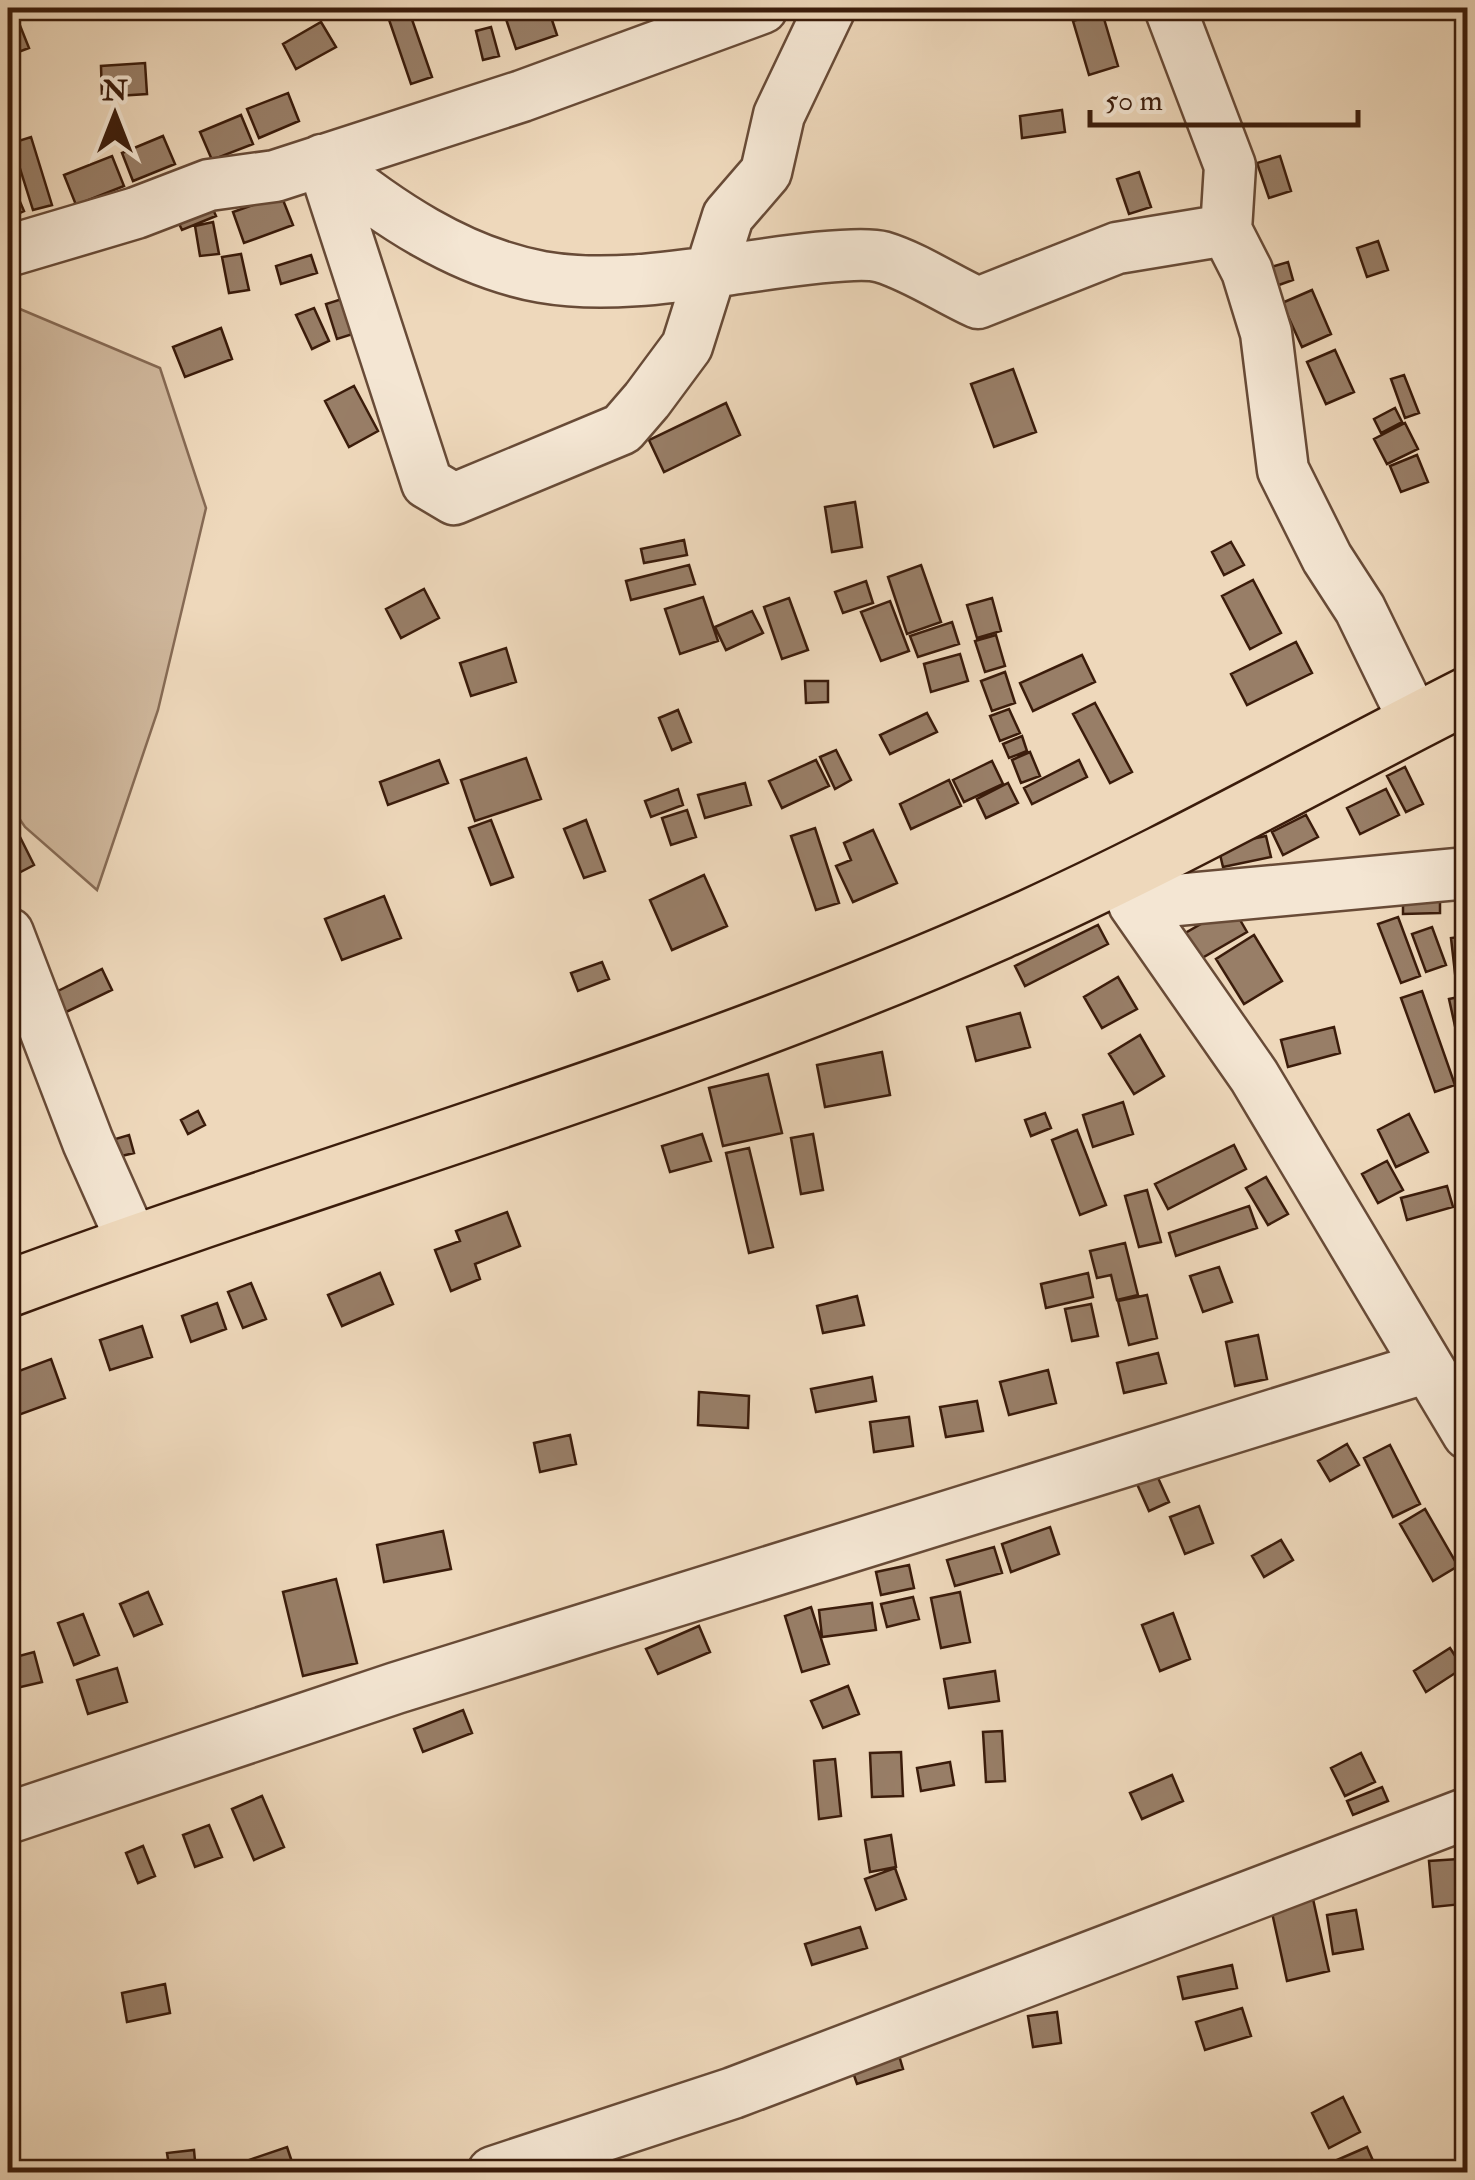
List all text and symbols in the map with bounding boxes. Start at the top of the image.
north arrow [65,65,165,165]
scale bar [1090,65,1358,127]
text: N [101,74,128,109]
text: 50 m [1105,82,1163,119]

